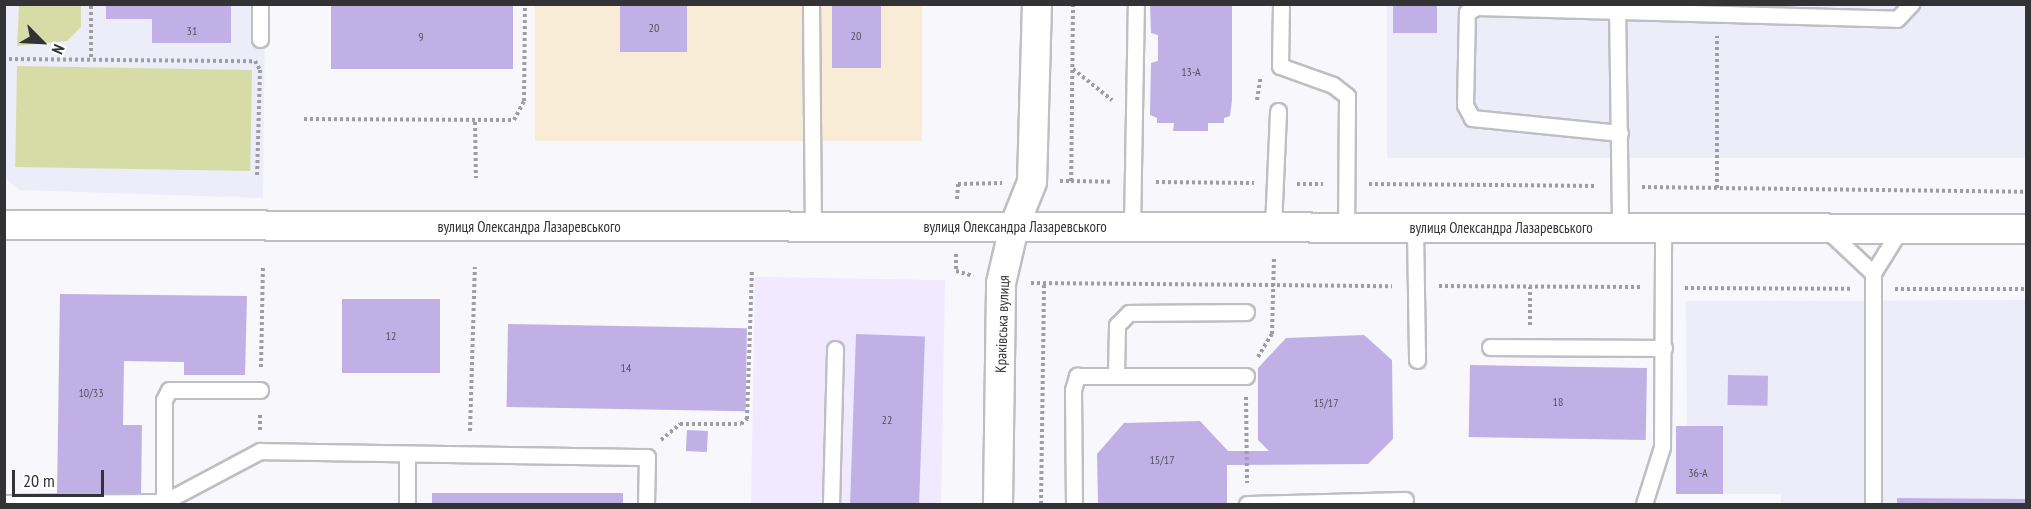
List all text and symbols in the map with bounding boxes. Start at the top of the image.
north arrow [12,12,72,72]
house number: 20 [649,21,659,35]
house number: 31 [187,24,197,38]
house number: 20 [851,29,861,43]
house number: 9 [418,30,424,44]
text: N [48,41,69,57]
house number: 13-А [1181,65,1201,79]
street label: вулиця Олександра Лазаревського [437,218,621,236]
street label: вулиця Олександра Лазаревського [923,218,1107,236]
street label: вулиця Олександра Лазаревського [1409,219,1593,237]
street label: Краківська вулиця [991,275,1013,373]
house number: 12 [386,329,396,343]
house number: 14 [621,361,631,375]
house number: 10/33 [78,386,104,400]
house number: 18 [1553,395,1563,409]
house number: 15/17 [1313,396,1339,410]
house number: 22 [882,413,892,427]
house number: 15/17 [1149,453,1175,467]
scale bar [15,458,106,496]
house number: 36-А [1688,466,1708,480]
text: 20 m [23,469,55,492]

